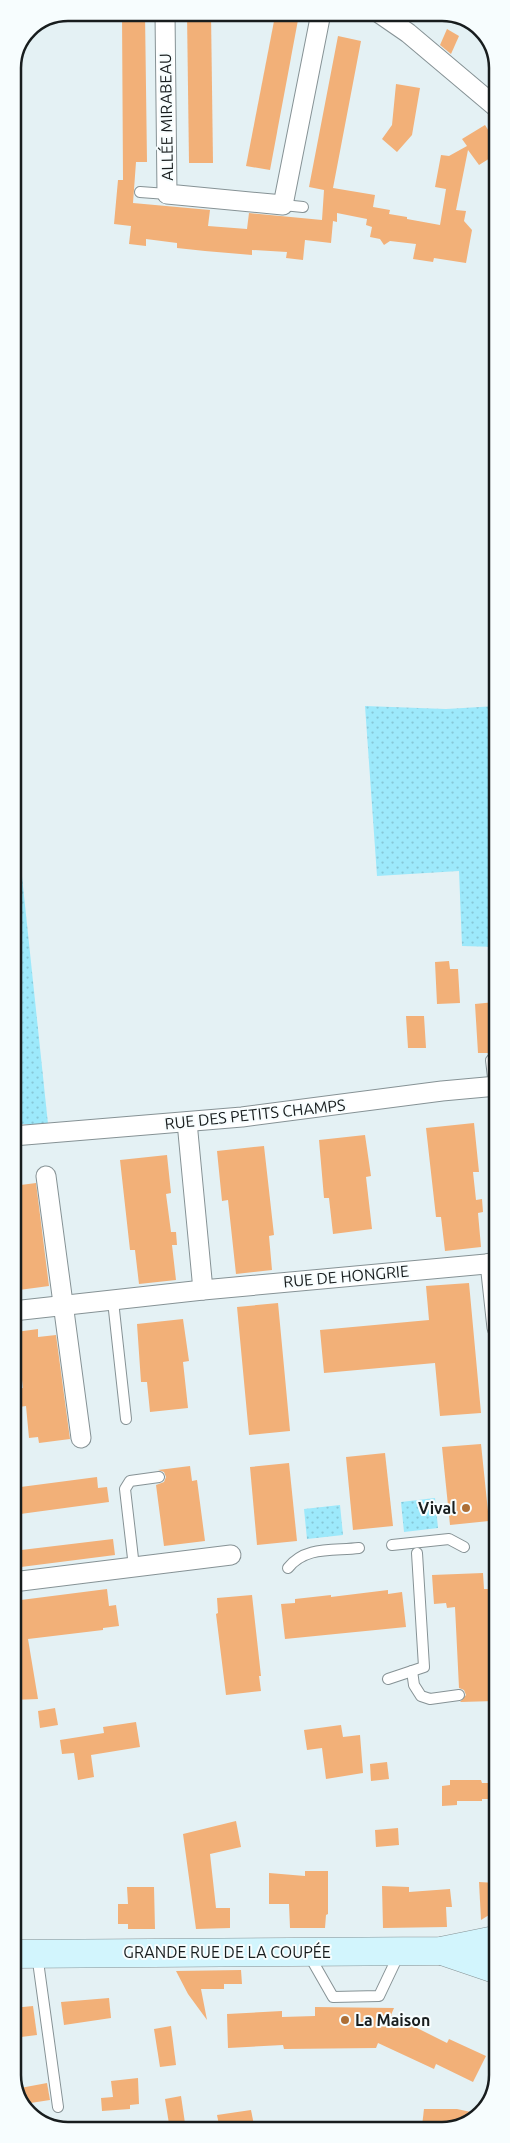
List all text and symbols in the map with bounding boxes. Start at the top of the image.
street label: ALLÉE MIRABEAU [154,53,176,181]
street label: RUE DES PETITS CHAMPS [164,1096,346,1132]
street label: RUE DE HONGRIE [282,1262,410,1290]
place label: Vival [418,1499,456,1517]
marker: Vival [460,1502,472,1514]
street label: GRANDE RUE DE LA COUPÉE [123,1941,331,1961]
place label: La Maison [355,2011,430,2029]
marker: La Maison [339,2014,351,2026]

